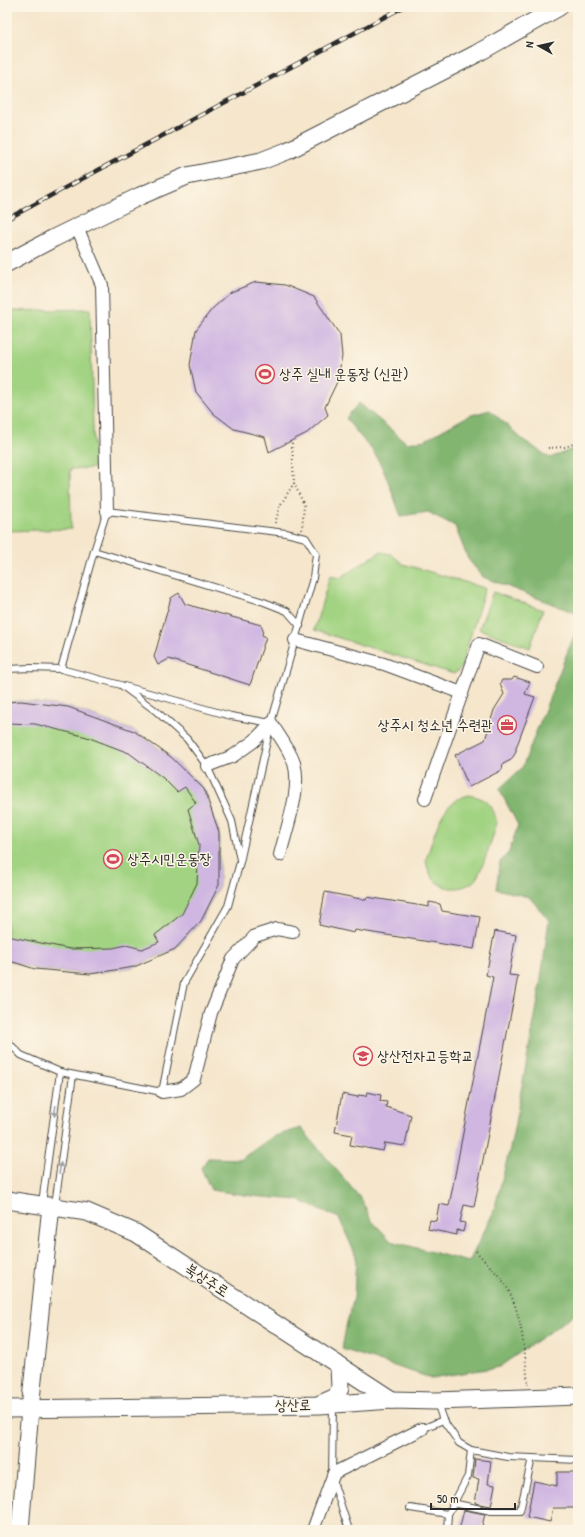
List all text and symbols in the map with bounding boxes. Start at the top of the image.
north arrow [519,26,559,66]
text: N [522,41,536,48]
sports icon: 상주 실내 운동장 (신관) [254,363,276,385]
place label: 상주 실내 운동장 (신관) [279,363,408,384]
place label: 상주시 청소년 수련관 [377,714,493,735]
office icon: 상주시 청소년 수련관 [496,714,518,736]
sports icon: 상주시민운동장 [102,848,124,870]
place label: 상주시민운동장 [127,848,212,869]
school or university icon: 상산전자고등학교 [352,1045,374,1067]
place label: 상산전자고등학교 [377,1045,474,1066]
one-way arrow [52,1105,58,1117]
one-way arrow [57,1162,63,1174]
street label: 북상주로 [181,1258,233,1302]
street label: 상산로 [275,1394,311,1415]
scale bar [431,1485,515,1511]
text: 50 m [437,1490,458,1507]

